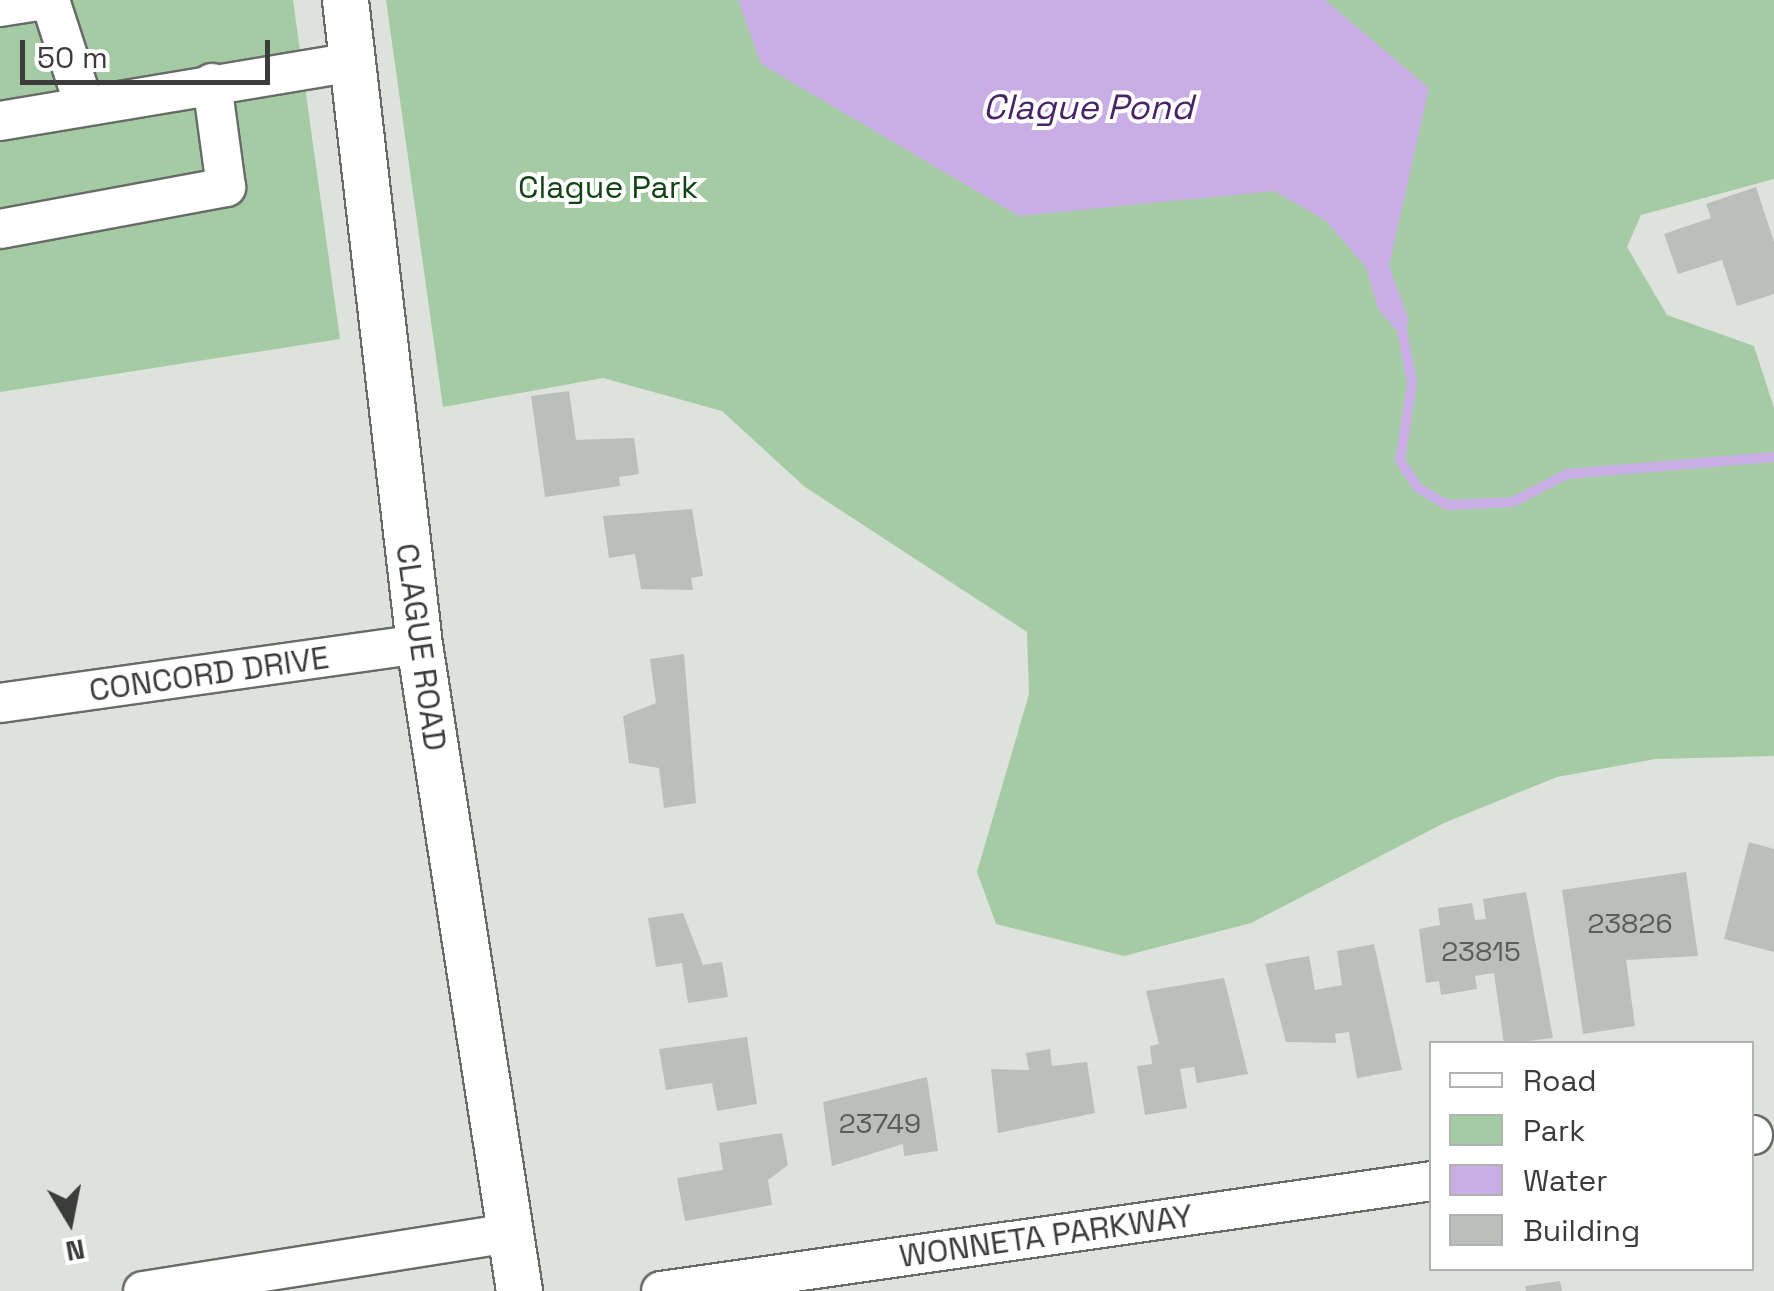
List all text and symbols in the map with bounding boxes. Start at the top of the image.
scale bar [25,20,275,82]
text: 50 m [37,38,108,77]
water label: Clague Pond [983,86,1193,128]
park label: Clague Park [518,168,698,206]
street label: CLAGUE ROAD [387,541,455,753]
street label: CONCORD DRIVE [87,638,331,710]
house number: 23826 [1587,906,1673,940]
house number: 23815 [1441,934,1521,968]
legend [1429,1041,1754,1271]
text: Road [1523,1061,1597,1100]
house number: 23749 [839,1106,921,1140]
text: Park [1523,1111,1585,1150]
text: Water [1523,1161,1608,1200]
north arrow [20,1171,120,1271]
street label: WONNETA PARKWAY [897,1196,1195,1276]
text: Building [1523,1211,1640,1250]
text: N [63,1231,88,1270]

